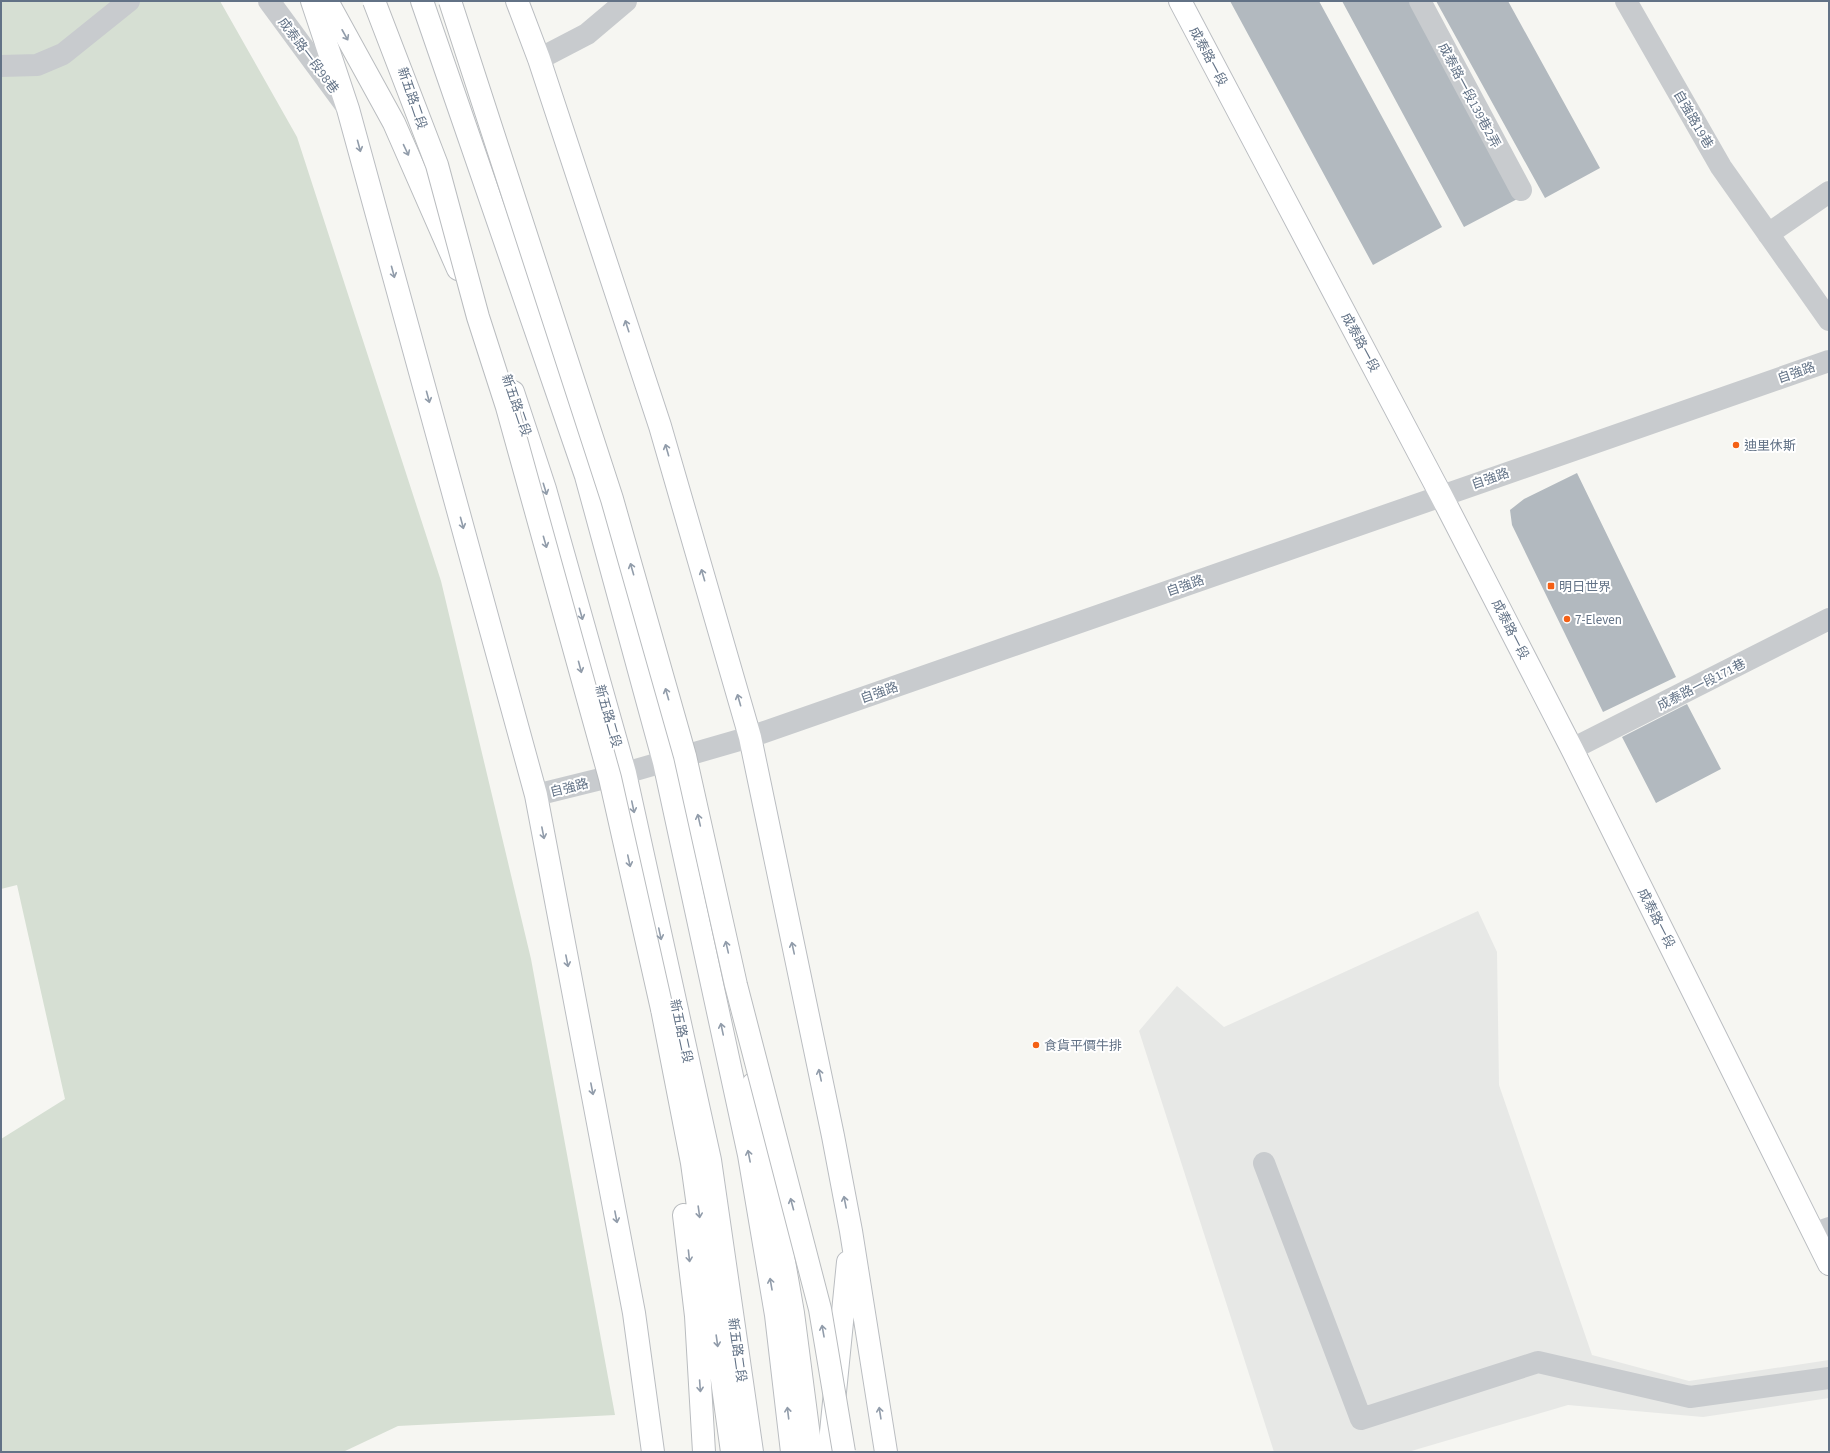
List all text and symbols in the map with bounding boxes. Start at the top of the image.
street label: 成泰路一段98巷 [274,14,343,97]
street label: 成泰路一段 [1185,24,1231,89]
one-way arrow [342,29,350,41]
street label: 成泰路一段139巷2弄 [1434,40,1504,151]
street label: 新五路二段 [393,65,431,132]
street label: 自強路19巷 [1669,87,1717,152]
one-way arrow [356,140,363,153]
one-way arrow [403,144,410,156]
one-way arrow [390,265,397,278]
street label: 成泰路一段 [1337,310,1383,375]
one-way arrow [623,320,630,333]
street label: 自強路 [1775,358,1818,388]
street label: 新五路二段 [497,372,535,439]
one-way arrow [424,390,432,403]
place label: 迪里休斯 [1744,437,1796,455]
marker: 迪里休斯 [1731,440,1741,450]
one-way arrow [663,444,670,457]
street label: 自強路 [1469,464,1512,494]
one-way arrow [542,482,549,495]
one-way arrow [458,516,466,529]
one-way arrow [542,535,549,548]
one-way arrow [628,563,635,576]
one-way arrow [699,569,706,582]
street label: 自強路 [1164,571,1207,601]
place label: 明日世界 [1559,578,1611,596]
marker: 明日世界 [1546,581,1556,591]
street label: 成泰路一段 [1487,596,1533,663]
one-way arrow [577,607,585,620]
place label: 7-Eleven [1575,611,1622,629]
marker: 7-Eleven [1562,614,1572,624]
street label: 成泰路一段171巷 [1654,655,1749,715]
one-way arrow [577,661,584,674]
street label: 自強路 [858,678,901,708]
street label: 新五路二段 [590,683,626,750]
one-way arrow [663,688,670,701]
one-way arrow [735,694,742,707]
street label: 自強路 [548,775,590,801]
one-way arrow [629,800,637,813]
one-way arrow [695,814,702,827]
one-way arrow [539,827,547,840]
one-way arrow [626,854,634,867]
street label: 成泰路一段 [1633,885,1679,952]
one-way arrow [657,927,665,940]
one-way arrow [723,941,731,954]
one-way arrow [789,941,797,954]
one-way arrow [564,954,572,967]
street label: 新五路二段 [665,998,697,1065]
one-way arrow [717,1023,725,1036]
place label: 食貨平價牛排 [1044,1037,1122,1055]
marker: 食貨平價牛排 [1031,1040,1041,1050]
one-way arrow [816,1069,824,1082]
one-way arrow [588,1082,596,1095]
one-way arrow [744,1150,752,1163]
one-way arrow [841,1196,849,1209]
one-way arrow [788,1198,796,1211]
one-way arrow [695,1205,703,1218]
one-way arrow [612,1210,620,1223]
one-way arrow [685,1249,693,1262]
one-way arrow [767,1278,775,1291]
street label: 新五路二段 [724,1317,750,1384]
one-way arrow [819,1325,827,1338]
one-way arrow [713,1334,721,1347]
one-way arrow [697,1379,704,1392]
one-way arrow [784,1407,791,1420]
one-way arrow [875,1407,883,1420]

